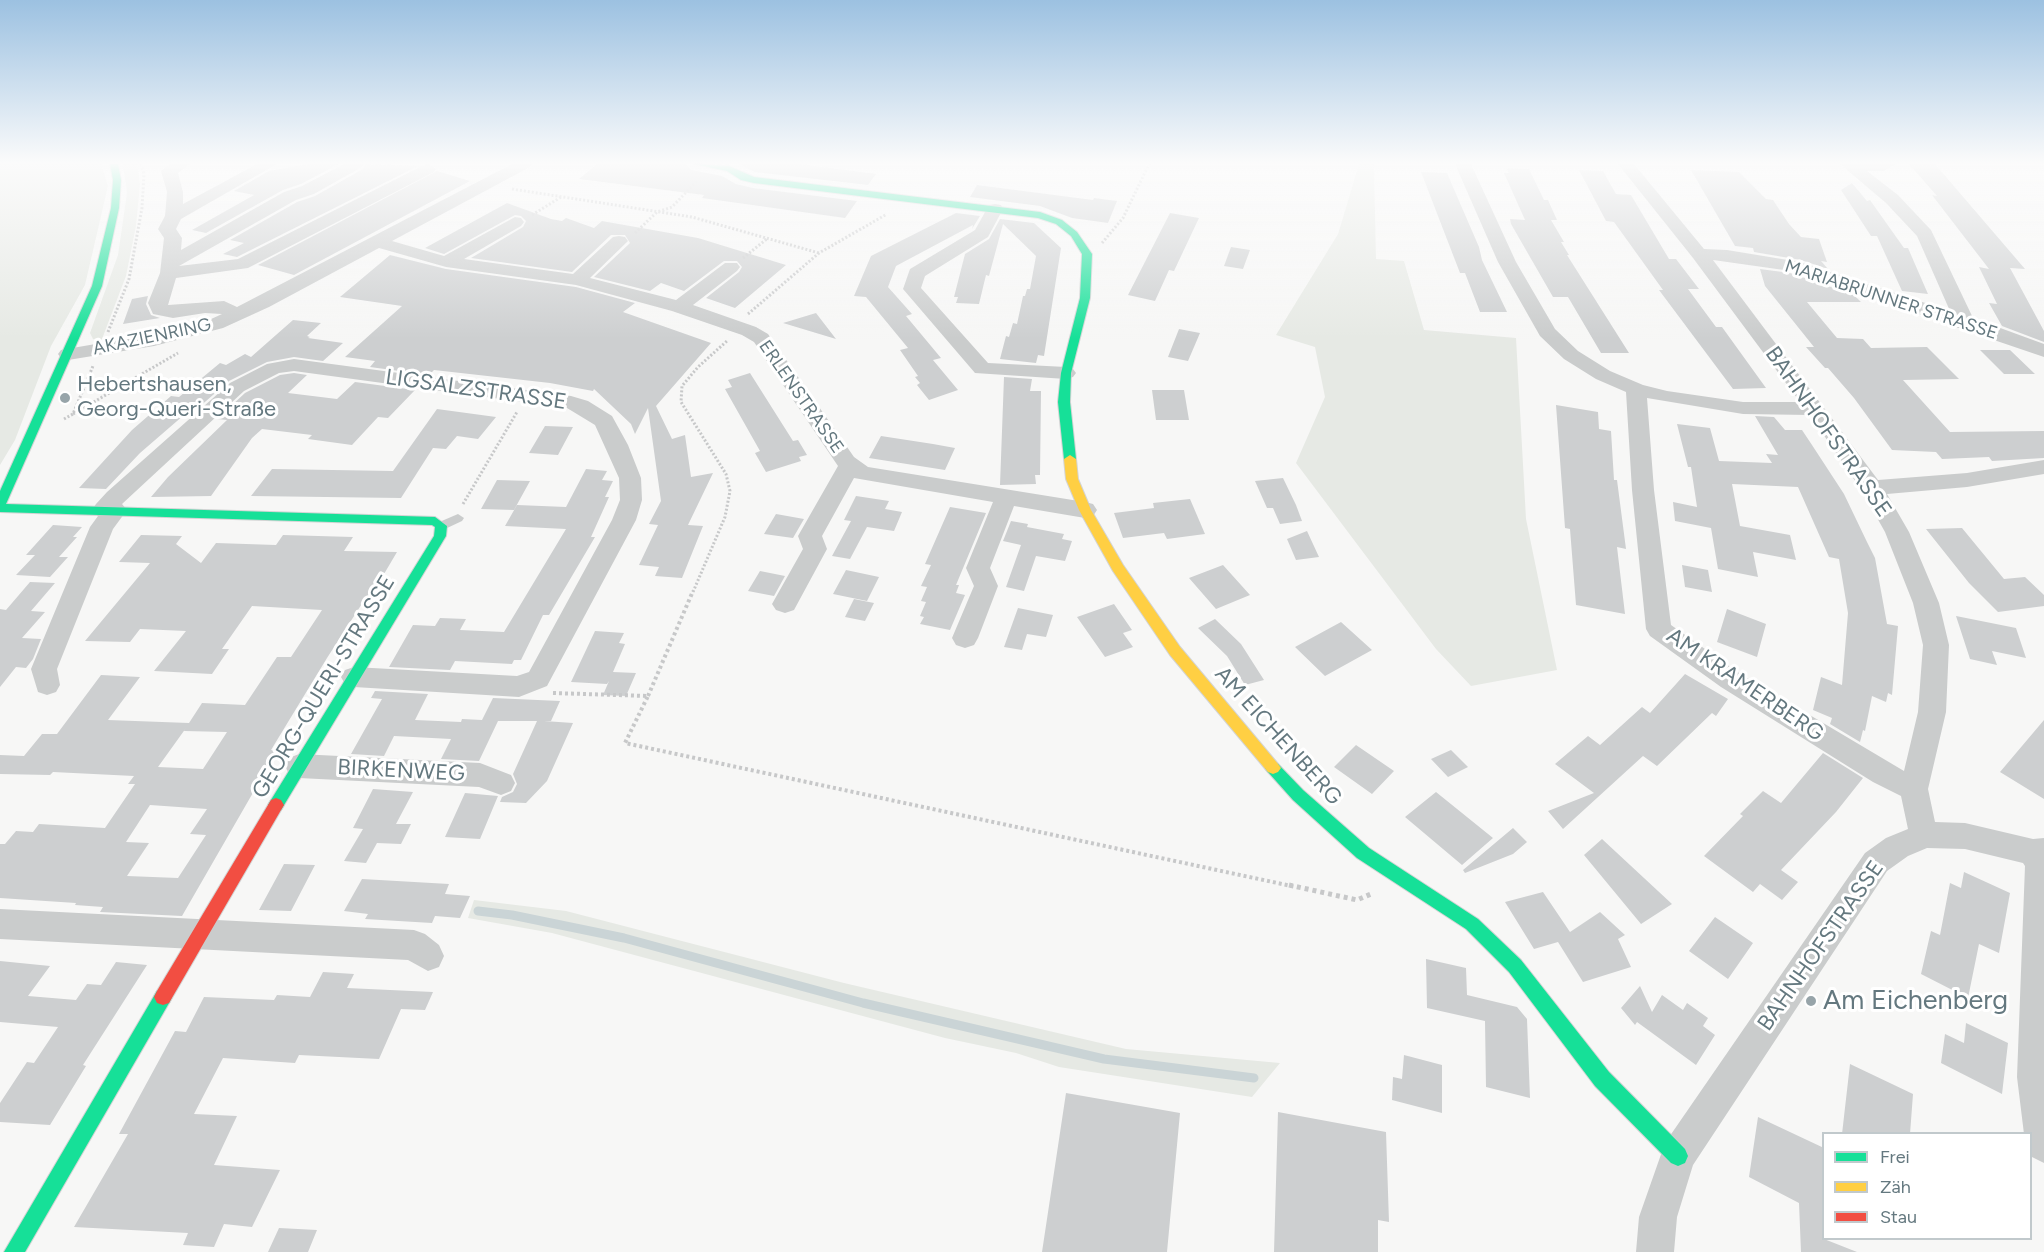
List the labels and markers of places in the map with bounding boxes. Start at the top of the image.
place label: Hebertshausen, Georg-Queri-Straße [77,372,276,424]
marker: Hebertshausen, Georg-Queri-Straße [58,391,72,405]
place label: Am Eichenberg [1823,985,2008,1017]
marker: Am Eichenberg [1804,994,1818,1008]

